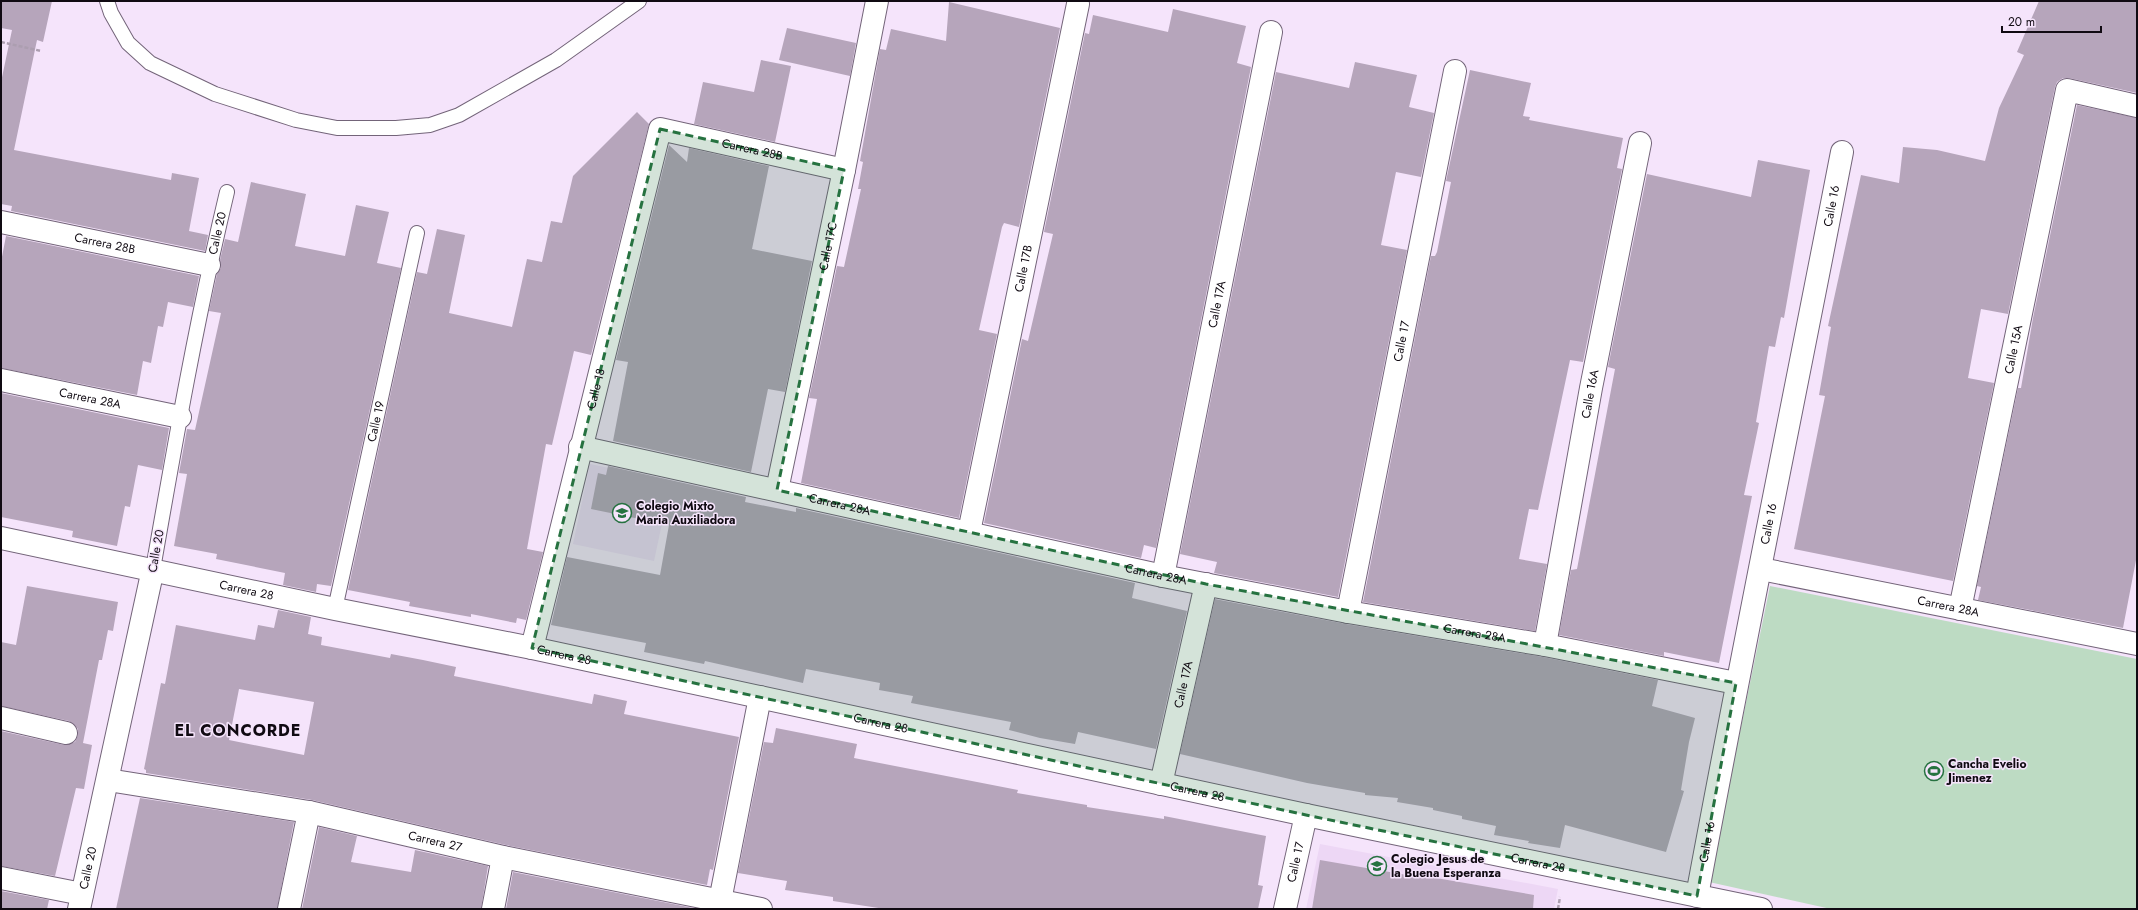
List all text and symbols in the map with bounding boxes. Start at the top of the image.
scale bar [2002,8,2101,34]
text: 20 m [2008,13,2035,31]
street label: Carrera 28B [720,134,785,165]
street label: Calle 16 [1819,184,1844,228]
street label: Calle 20 [204,210,231,256]
street label: Calle 17C [814,220,842,272]
street label: Carrera 28B [73,228,137,259]
street label: Calle 17B [1010,243,1037,294]
street label: Calle 17A [1203,279,1230,329]
street label: Calle 17 [1389,319,1414,363]
street label: Calle 15A [2000,323,2027,375]
street label: Calle 18 [582,367,610,411]
street label: Calle 16A [1577,368,1604,420]
street label: Carrera 28A [57,383,123,414]
street label: Calle 19 [363,399,389,444]
street label: Carrera 28A [807,489,872,520]
place label: Colegio Mixto Maria Auxiliadora [636,497,736,529]
school or university icon: Colegio Mixto Maria Auxiliadora [611,502,633,524]
street label: Calle 16 [1756,502,1782,546]
street label: Calle 20 [143,528,169,574]
street label: Carrera 28A [1123,559,1189,590]
street label: Carrera 28 [218,576,275,605]
street label: Carrera 28A [1916,591,1981,621]
street label: Carrera 28A [1442,619,1507,647]
street label: Carrera 28 [535,640,593,670]
street label: Calle 17A [1169,659,1197,710]
street label: Carrera 28 [852,709,910,738]
district label: EL CONCORDE [174,719,302,742]
place label: Cancha Evelio Jimenez [1946,755,2027,787]
sports icon: Cancha Evelio Jimenez [1923,760,1945,782]
street label: Carrera 28 [1169,777,1226,806]
street label: Calle 16 [1694,820,1720,864]
street label: Carrera 27 [406,826,465,856]
street label: Calle 17 [1282,839,1309,884]
street label: Calle 20 [75,845,101,891]
street label: Carrera 28 [1509,849,1567,877]
place label: Colegio Jesus de la Buena Esperanza [1391,850,1501,882]
school or university icon: Colegio Jesus de la Buena Esperanza [1366,855,1388,877]

